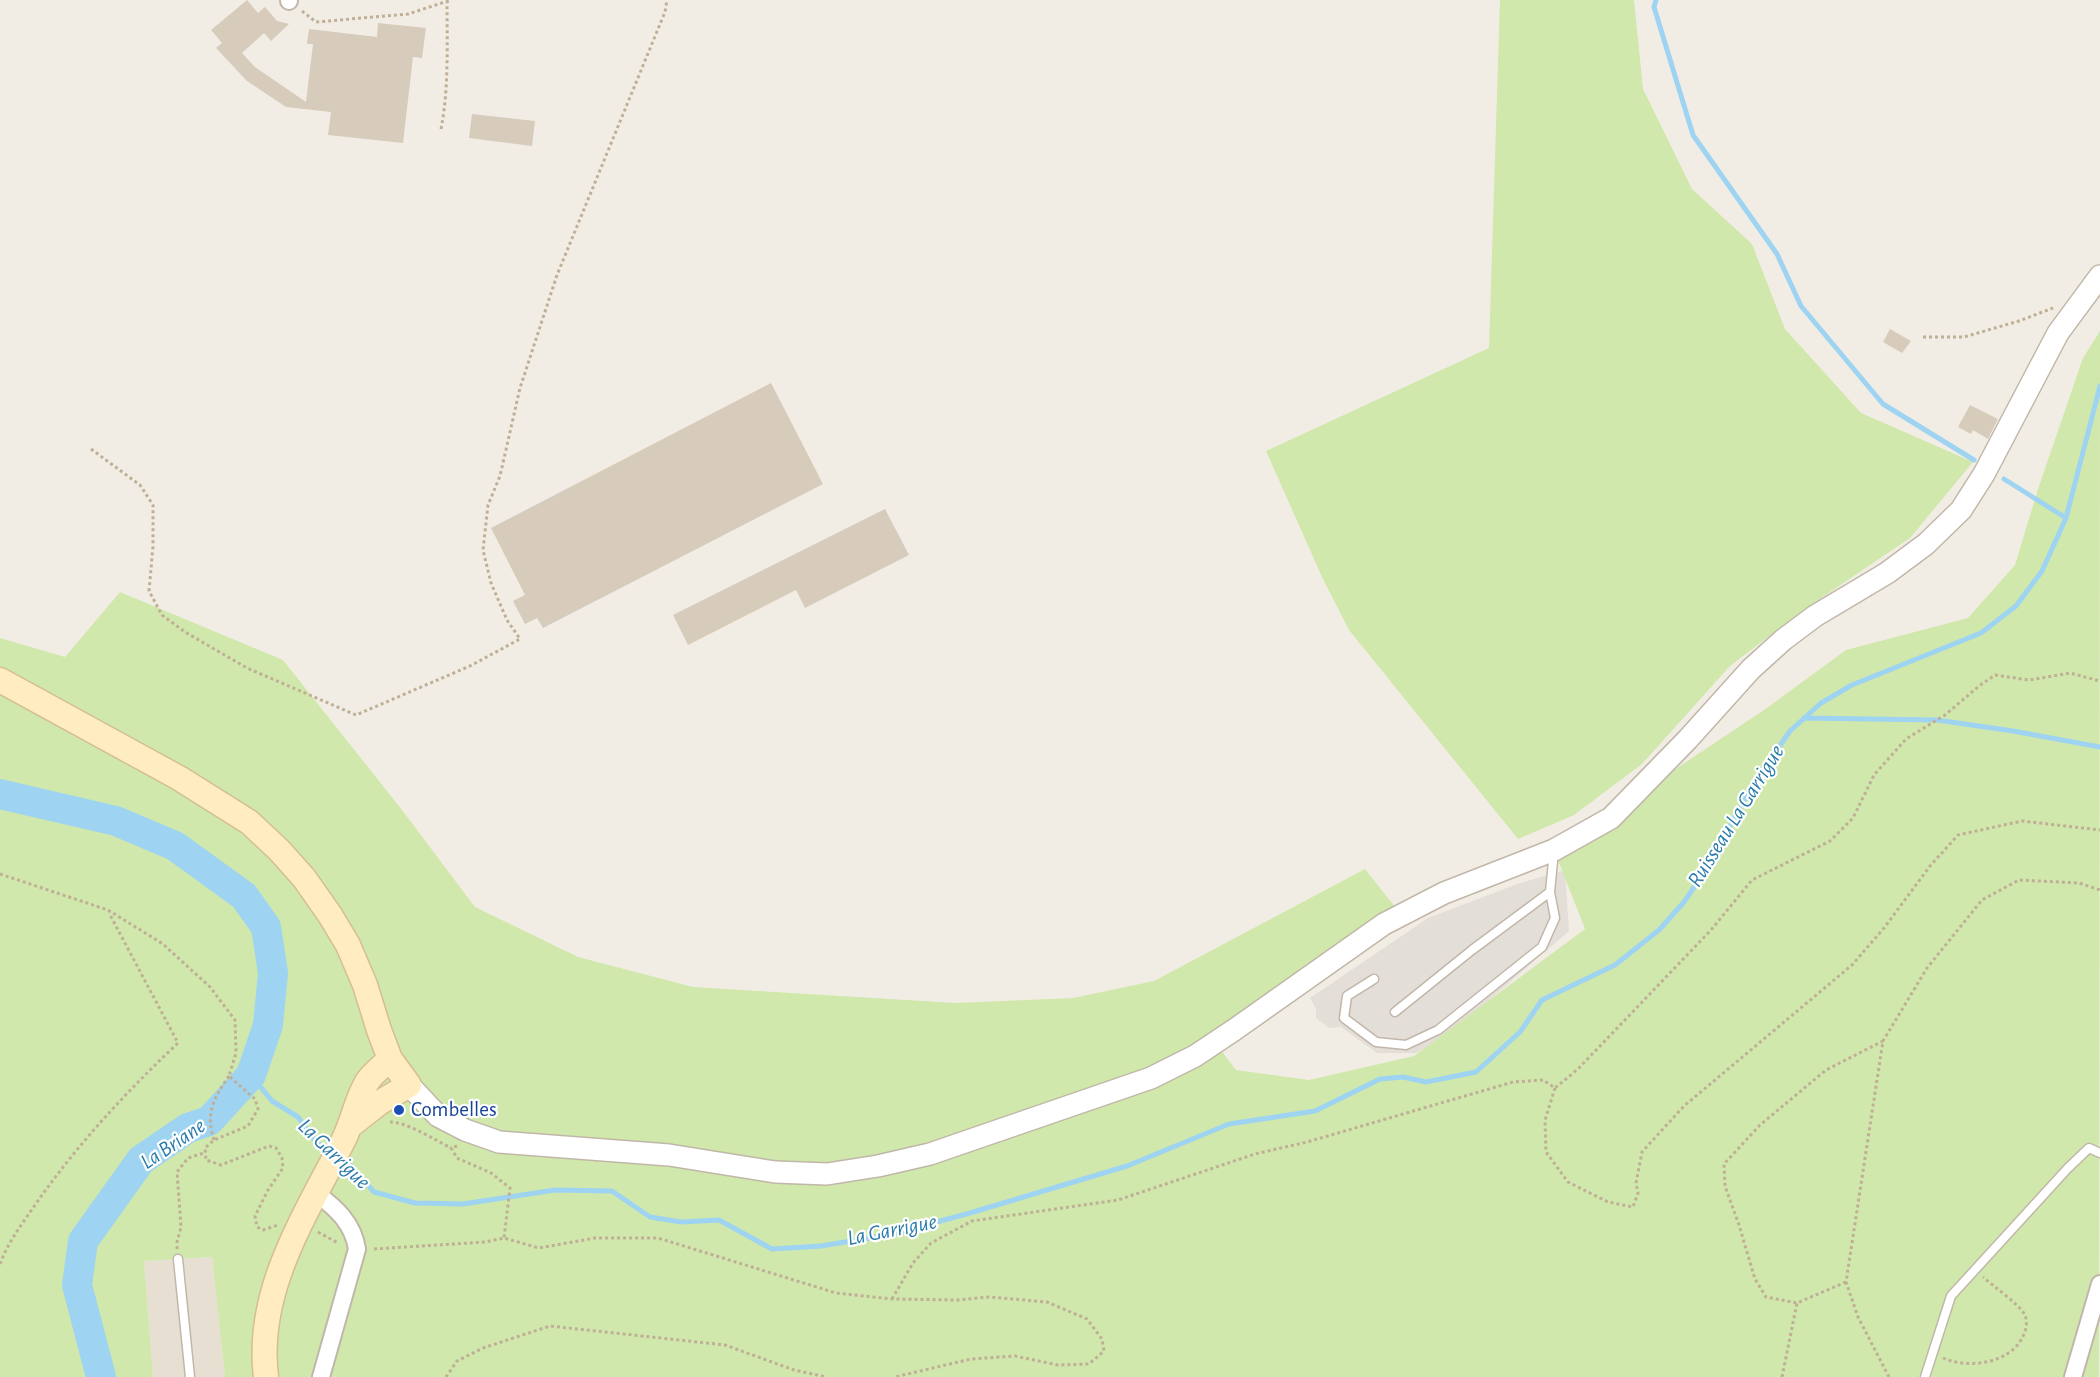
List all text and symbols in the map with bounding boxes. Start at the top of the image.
water label: Ruisseau La Garrigue [1682,740,1790,892]
place label: Combelles [411,1097,497,1123]
marker: Combelles [392,1103,406,1117]
water label: La Briane [136,1113,210,1175]
water label: La Garrigue [292,1113,376,1195]
water label: La Garrigue [845,1208,939,1252]

